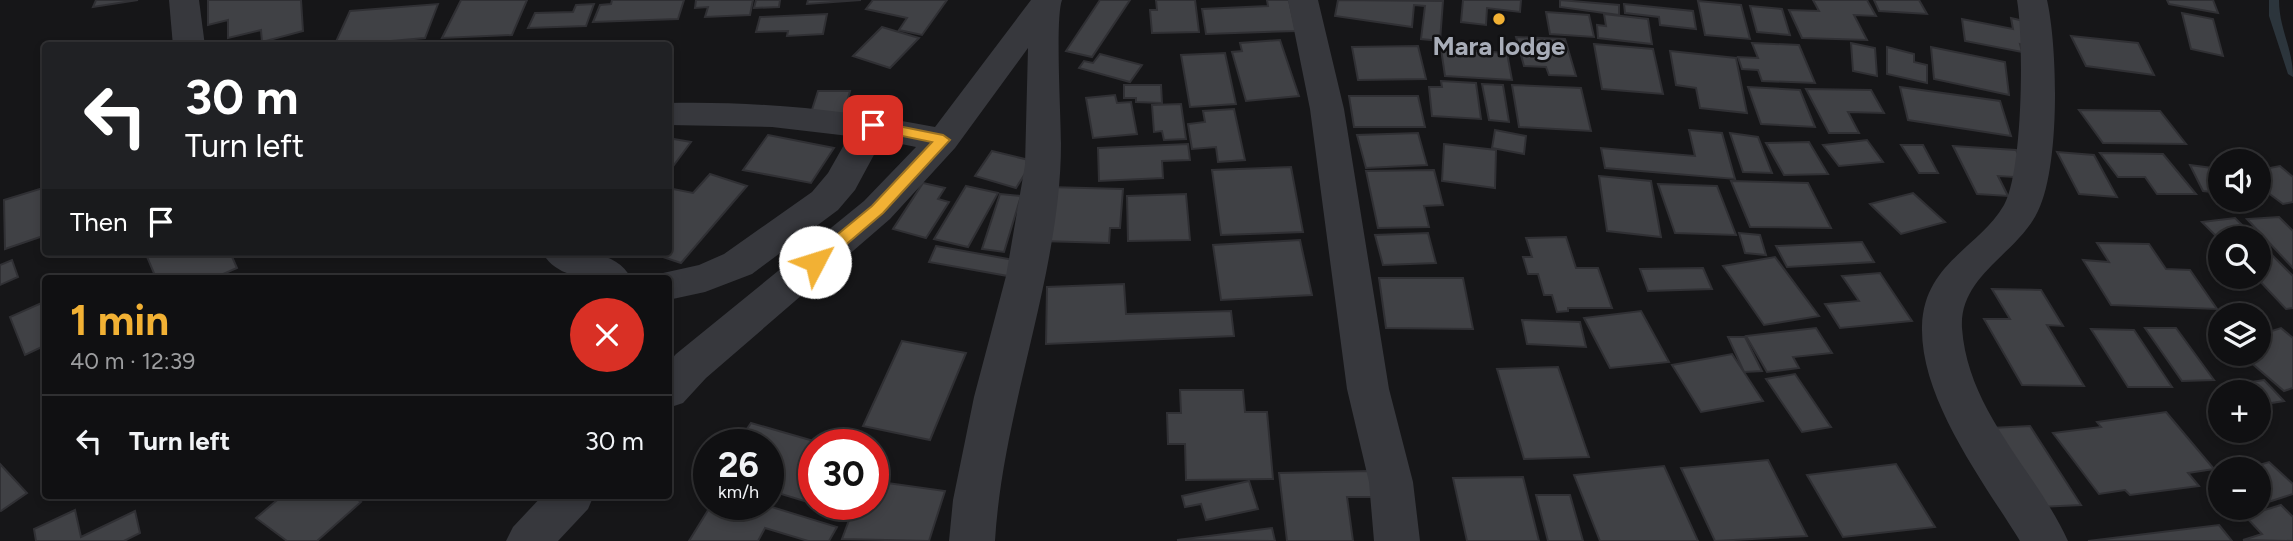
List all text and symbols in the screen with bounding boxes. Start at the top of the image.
marker: Mara lodge [1491,11,1507,27]
place label: Mara lodge [1432,30,1566,62]
text: 30 m [185,67,298,126]
icon: left [70,70,161,161]
pin [843,95,903,155]
icon: arrive [854,106,892,144]
text: Turn left [185,127,304,165]
map controls [2208,149,2271,520]
button: sound [2208,149,2271,212]
icon: arrive [142,203,180,241]
text: Then [70,206,128,238]
position arrow [778,225,852,299]
button: search [2208,226,2271,289]
text: 1 min [70,295,169,346]
button: close [570,298,644,372]
button: layers [2208,303,2271,366]
text: 40 m · 12:39 [70,347,195,375]
button: + [2208,380,2271,443]
icon: left [70,422,108,460]
text: Turn left [129,425,230,457]
text: 30 m [585,425,644,457]
speed limit sign: 30 [798,429,889,520]
text: 26 [718,444,759,486]
button: − [2208,457,2271,520]
text: km/h [718,481,759,503]

